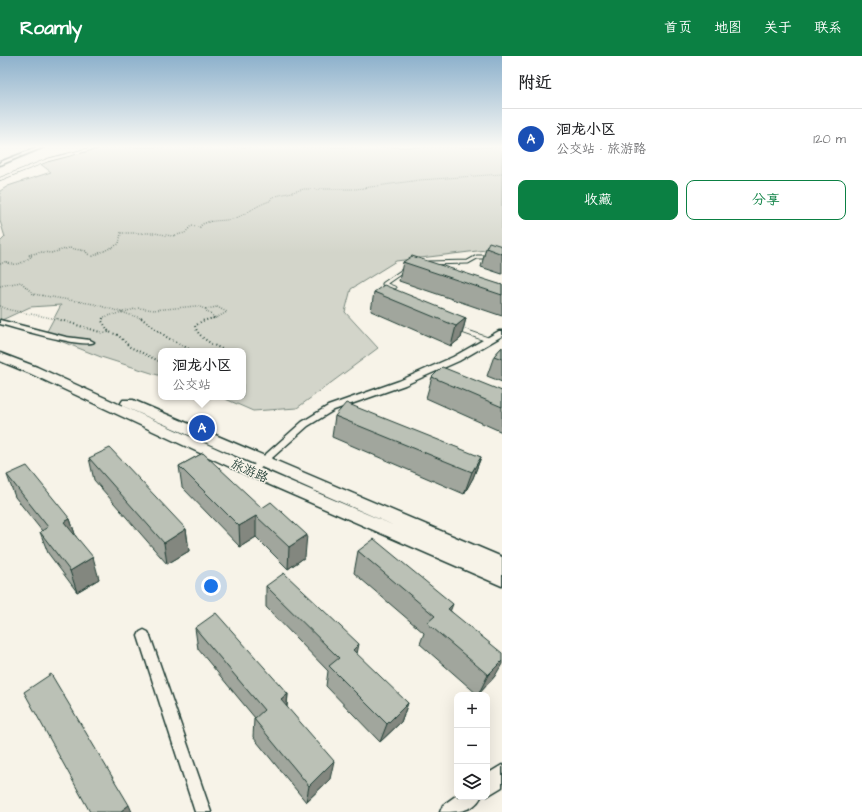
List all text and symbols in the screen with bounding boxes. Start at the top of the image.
text: Roamly [20,15,82,42]
text: 首页 [664,18,692,38]
text: 地图 [714,18,742,38]
text: 关于 [764,18,792,38]
text: 联系 [814,18,842,38]
text: 附近 [518,71,552,95]
text: 洄龙小区 [556,119,616,140]
text: A [527,130,535,148]
text: 120 m [813,130,846,148]
text: 公交站 · 旅游路 [556,140,646,158]
button: 收藏 [518,180,678,220]
button: 分享 [686,180,846,220]
popup [158,348,246,400]
text: 洄龙小区 [172,355,232,376]
text: 公交站 [172,376,211,394]
pin: A [189,413,215,443]
street label: 旅游路 [228,455,271,487]
your location [201,576,221,596]
map controls [454,692,490,800]
button: + [454,692,490,728]
button: − [454,728,490,764]
button: layers [454,764,490,800]

